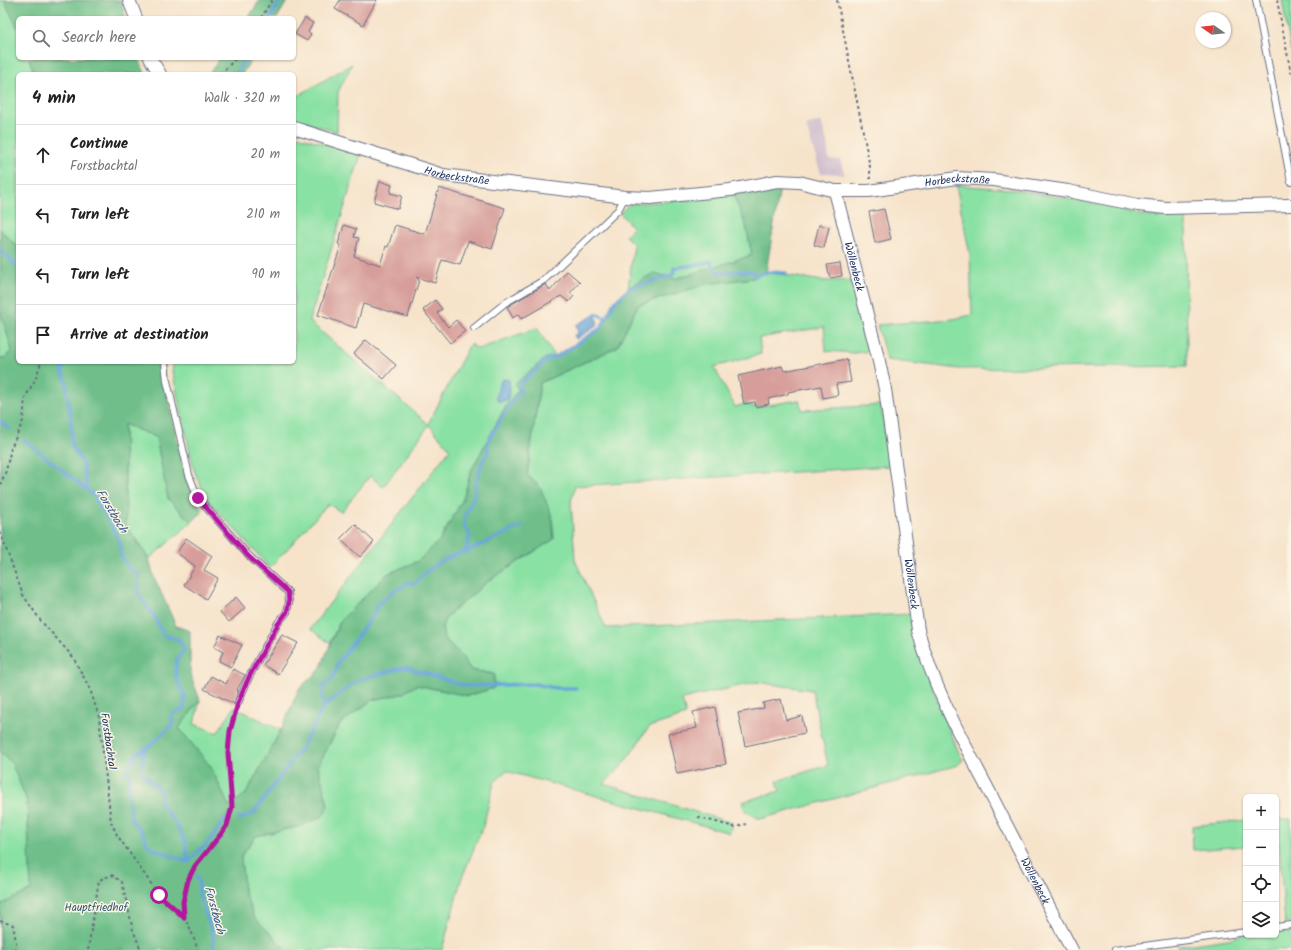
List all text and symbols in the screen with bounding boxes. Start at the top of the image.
north arrow [1195,12,1231,48]
search box [16,16,296,60]
text: Search here [62,26,136,50]
icon: search [30,27,52,49]
text: 4 min [32,85,76,112]
text: Walk · 320 m [204,88,280,109]
text: Continue [70,132,128,156]
icon: ahead [32,144,54,166]
text: 20 m [250,144,280,165]
text: Forstbachtal [70,156,138,177]
street label: Horbeckstraße [422,162,490,191]
street label: Horbeckstraße [923,170,991,193]
text: Turn left [70,203,130,227]
icon: left [32,204,54,226]
text: 210 m [246,204,280,225]
street label: Wöllenbeck [839,240,869,294]
text: Turn left [70,263,130,287]
icon: left [32,264,54,286]
text: 90 m [252,264,280,285]
text: Arrive at destination [70,323,209,347]
icon: arrive [32,324,54,346]
water label: Forstbach [91,485,133,539]
route end [189,489,207,507]
street label: Wöllenbeck [898,558,923,611]
street label: Forstbachtal [95,712,121,771]
map controls [1243,794,1279,938]
button: + [1243,794,1279,830]
button: − [1243,830,1279,866]
street label: Wöllenbeck [1015,855,1055,909]
button: locate [1243,866,1279,902]
water label: Forstbach [199,884,230,938]
route start [150,886,168,904]
park label: Hauptfriedhof [64,899,129,917]
button: layers [1243,902,1279,938]

